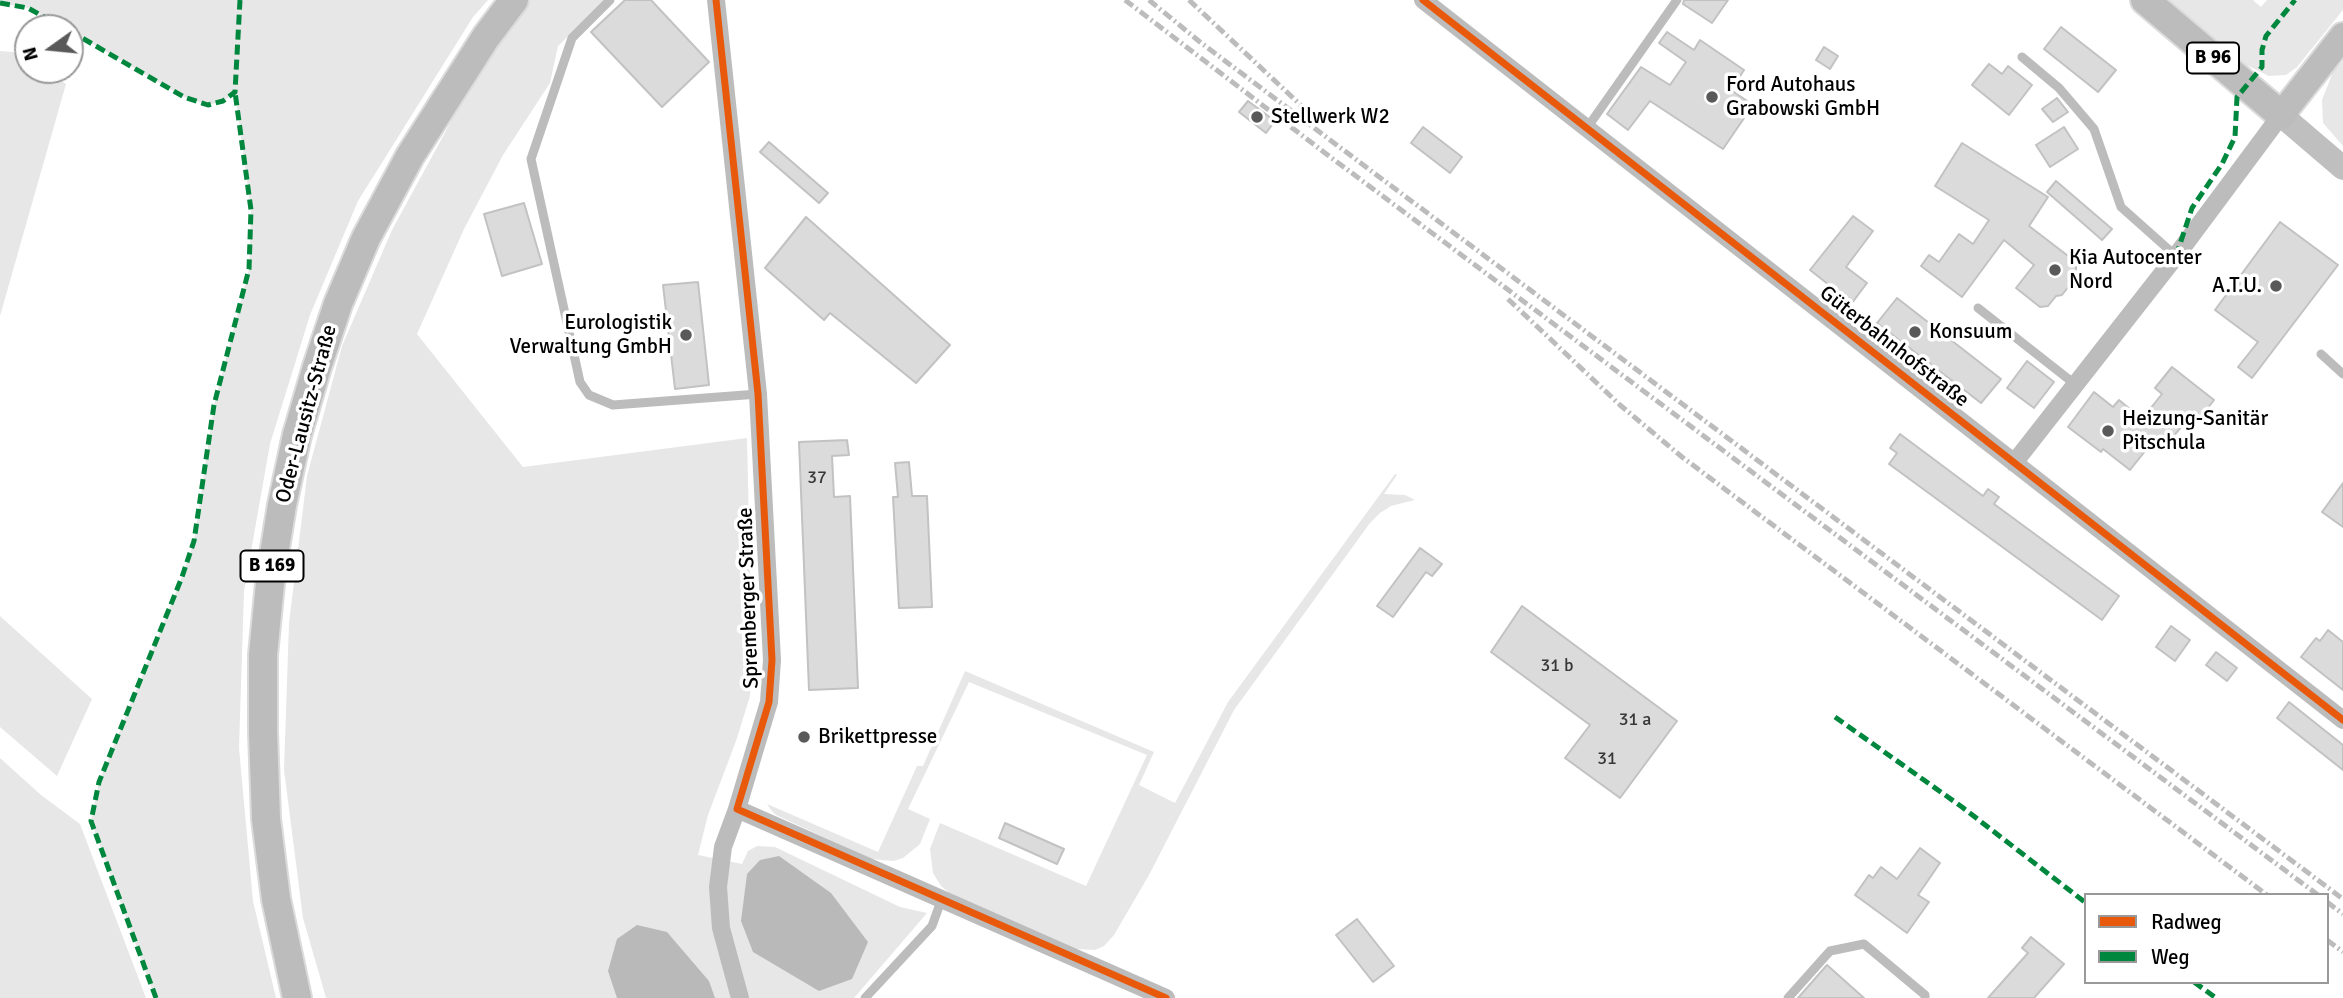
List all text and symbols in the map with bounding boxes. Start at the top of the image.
north arrow [14,14,84,84]
road number: B 96 [2187,43,2239,74]
text: N [17,44,44,63]
place label: Ford Autohaus Grabowski GmbH [1726,72,1880,122]
marker: Ford Autohaus Grabowski GmbH [1704,89,1720,105]
place label: Stellwerk W2 [1271,104,1390,130]
marker: Stellwerk W2 [1249,109,1265,125]
place label: Kia Autocenter Nord [2069,245,2202,295]
marker: Kia Autocenter Nord [2047,262,2063,278]
place label: A.T.U. [2212,273,2262,299]
marker: A.T.U. [2268,278,2284,294]
street label: Güterbahnhofstraße [1814,281,1974,413]
place label: Eurologistik Verwaltung GmbH [509,310,672,360]
place label: Konsuum [1929,319,2012,345]
street label: Oder-Lausitz-Straße [271,322,343,506]
marker: Konsuum [1907,324,1923,340]
marker: Eurologistik Verwaltung GmbH [678,327,694,343]
place label: Heizung-Sanitär Pitschula [2122,406,2268,456]
marker: Heizung-Sanitär Pitschula [2100,423,2116,439]
house number: 37 [807,467,827,489]
street label: Spremberger Straße [733,507,765,689]
road number: B 169 [240,551,304,582]
house number: 31 b [1541,655,1573,677]
house number: 31 a [1619,709,1651,731]
place label: Brikettpresse [818,724,937,750]
marker: Brikettpresse [796,729,812,745]
house number: 31 [1597,748,1617,770]
legend [2084,893,2329,984]
text: Radweg [2151,909,2222,935]
text: Weg [2151,944,2190,970]

